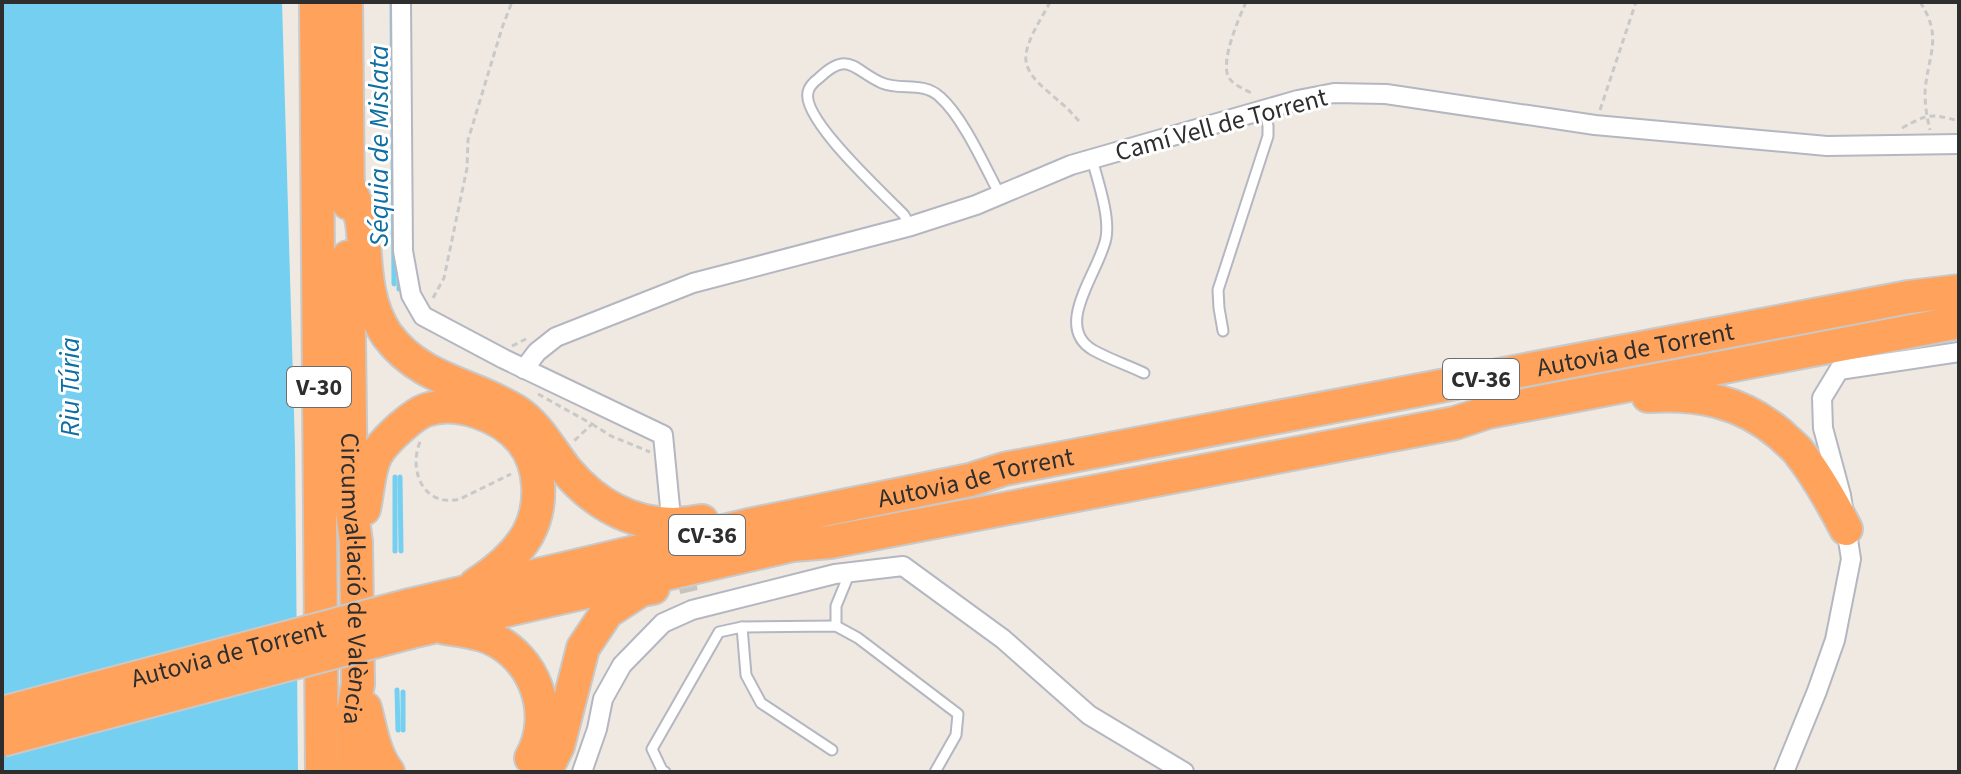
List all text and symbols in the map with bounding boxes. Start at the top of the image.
water label: Séquia de Mislata [359,45,399,247]
street label: Camí Vell de Torrent [1111,78,1331,171]
street label: Autovia de Torrent [1534,313,1737,386]
water label: Riu Túria [50,337,90,437]
road number: CV-36 [1443,359,1519,399]
road number: V-30 [287,367,351,407]
street label: Circumval·lació de València [331,432,377,725]
street label: Autovia de Torrent [874,438,1077,517]
road number: CV-36 [669,515,745,555]
street label: Autovia de Torrent [127,610,330,697]

